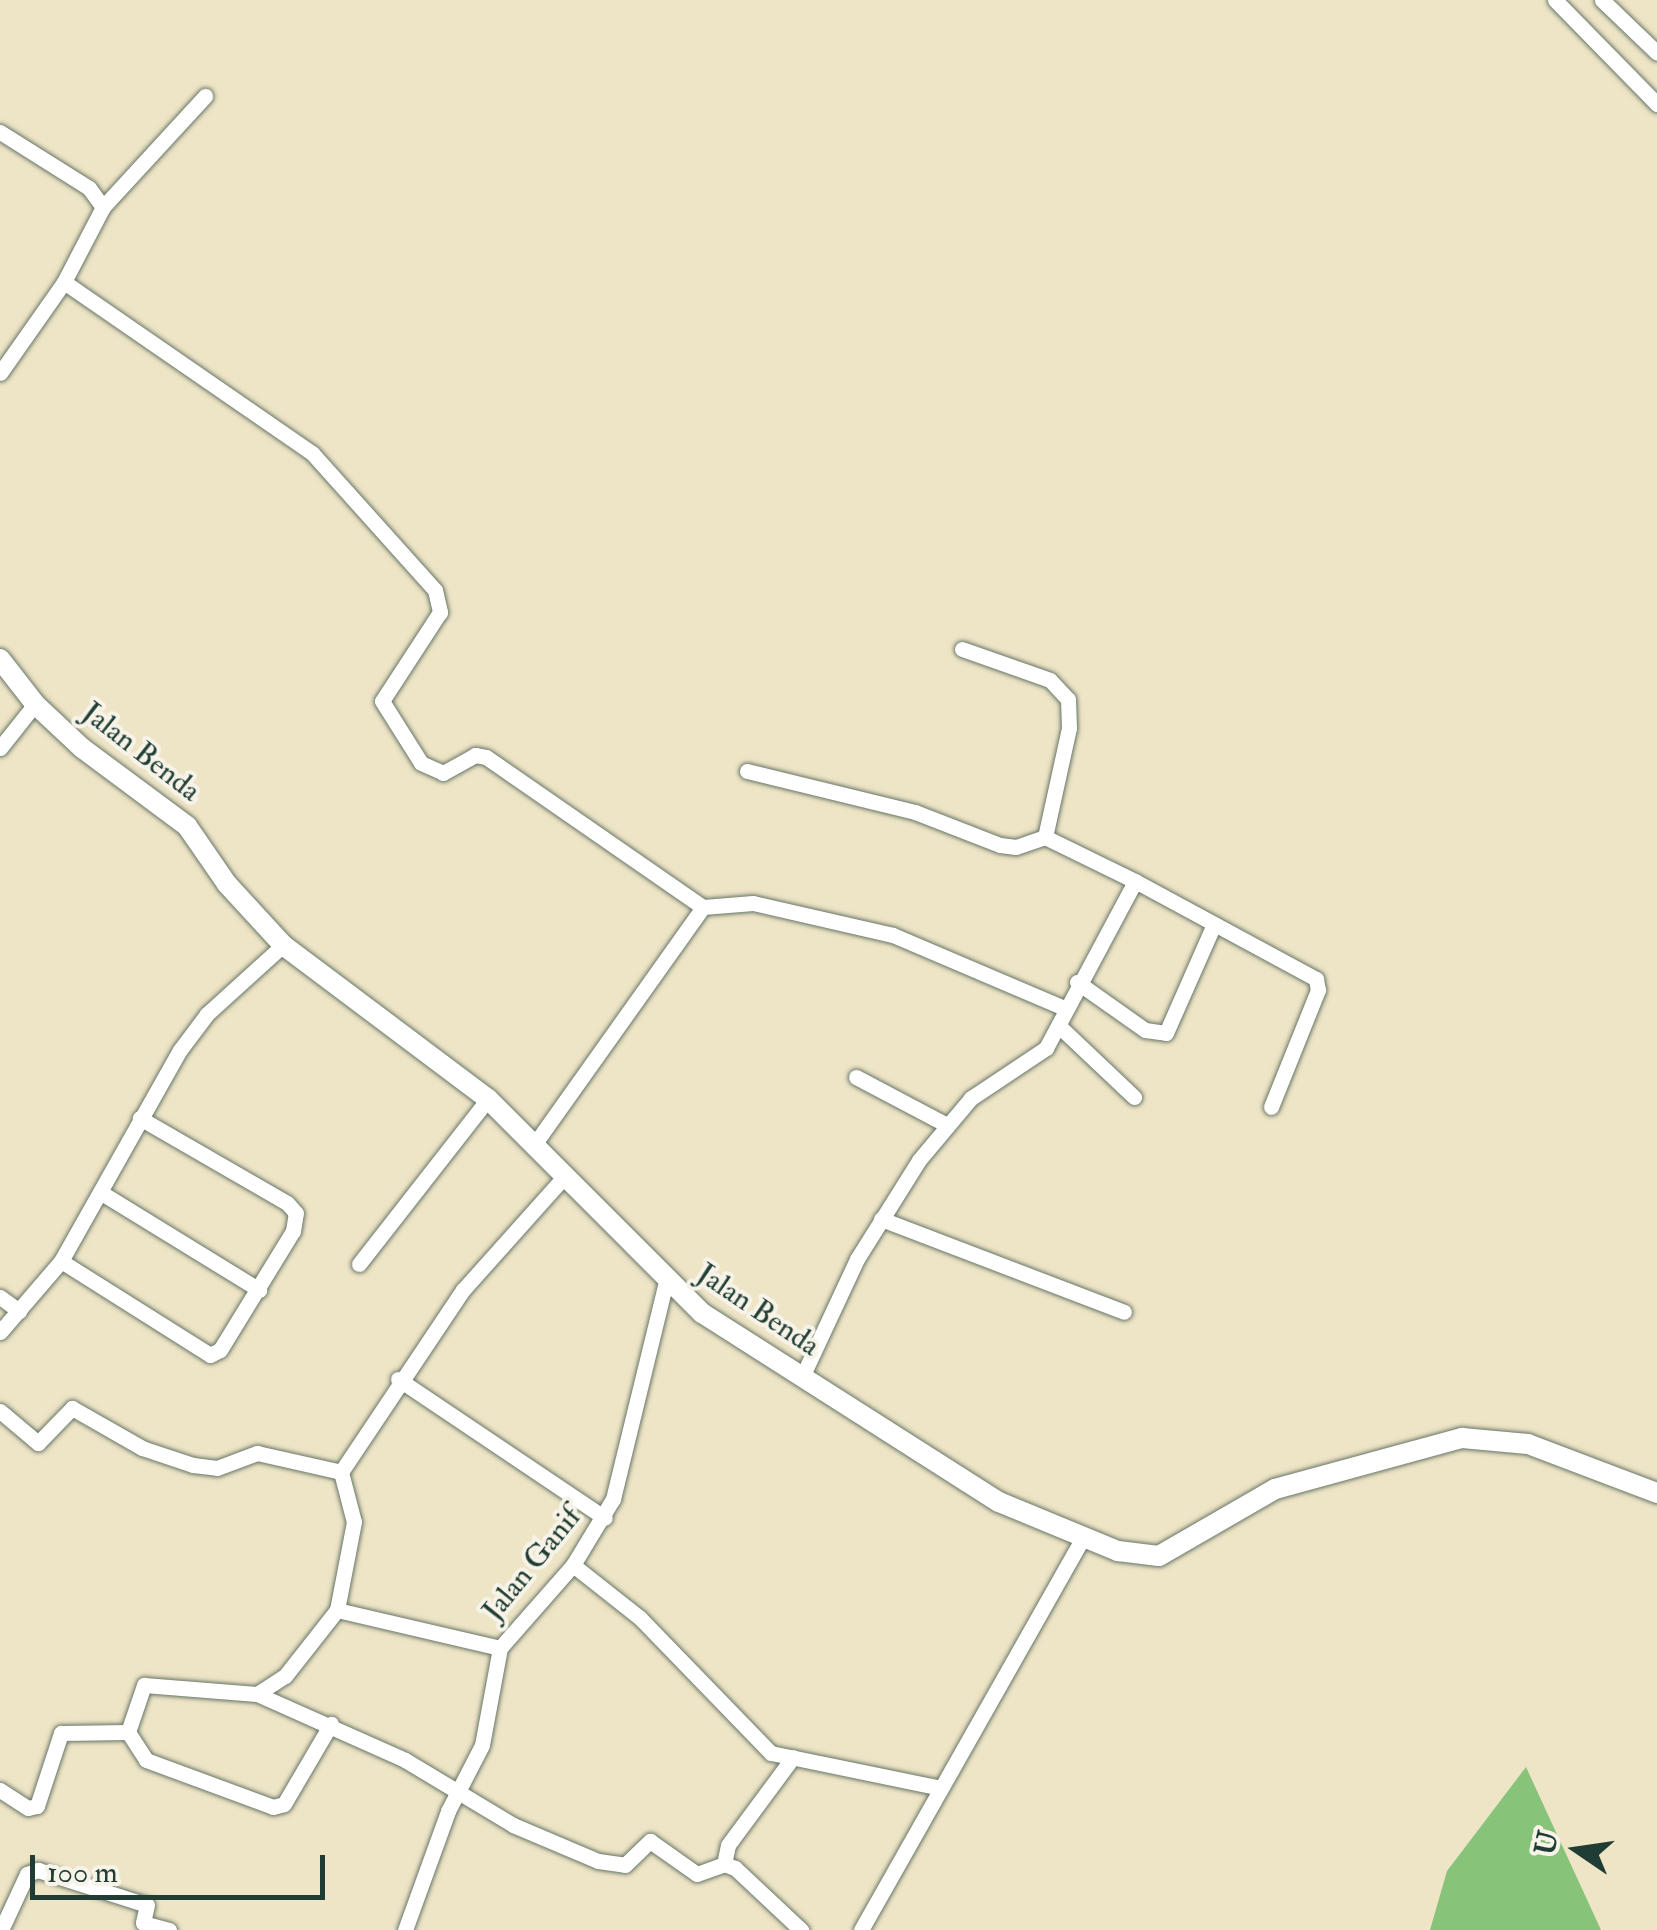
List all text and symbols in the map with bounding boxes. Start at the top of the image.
street label: Jalan Benda [75,695,207,809]
street label: Jalan Benda [690,1256,826,1364]
street label: Jalan Ganif [475,1500,589,1628]
north arrow [1527,1800,1627,1900]
text: U [1528,1828,1567,1859]
scale bar [35,1835,330,1897]
text: 100 m [47,1854,118,1891]

